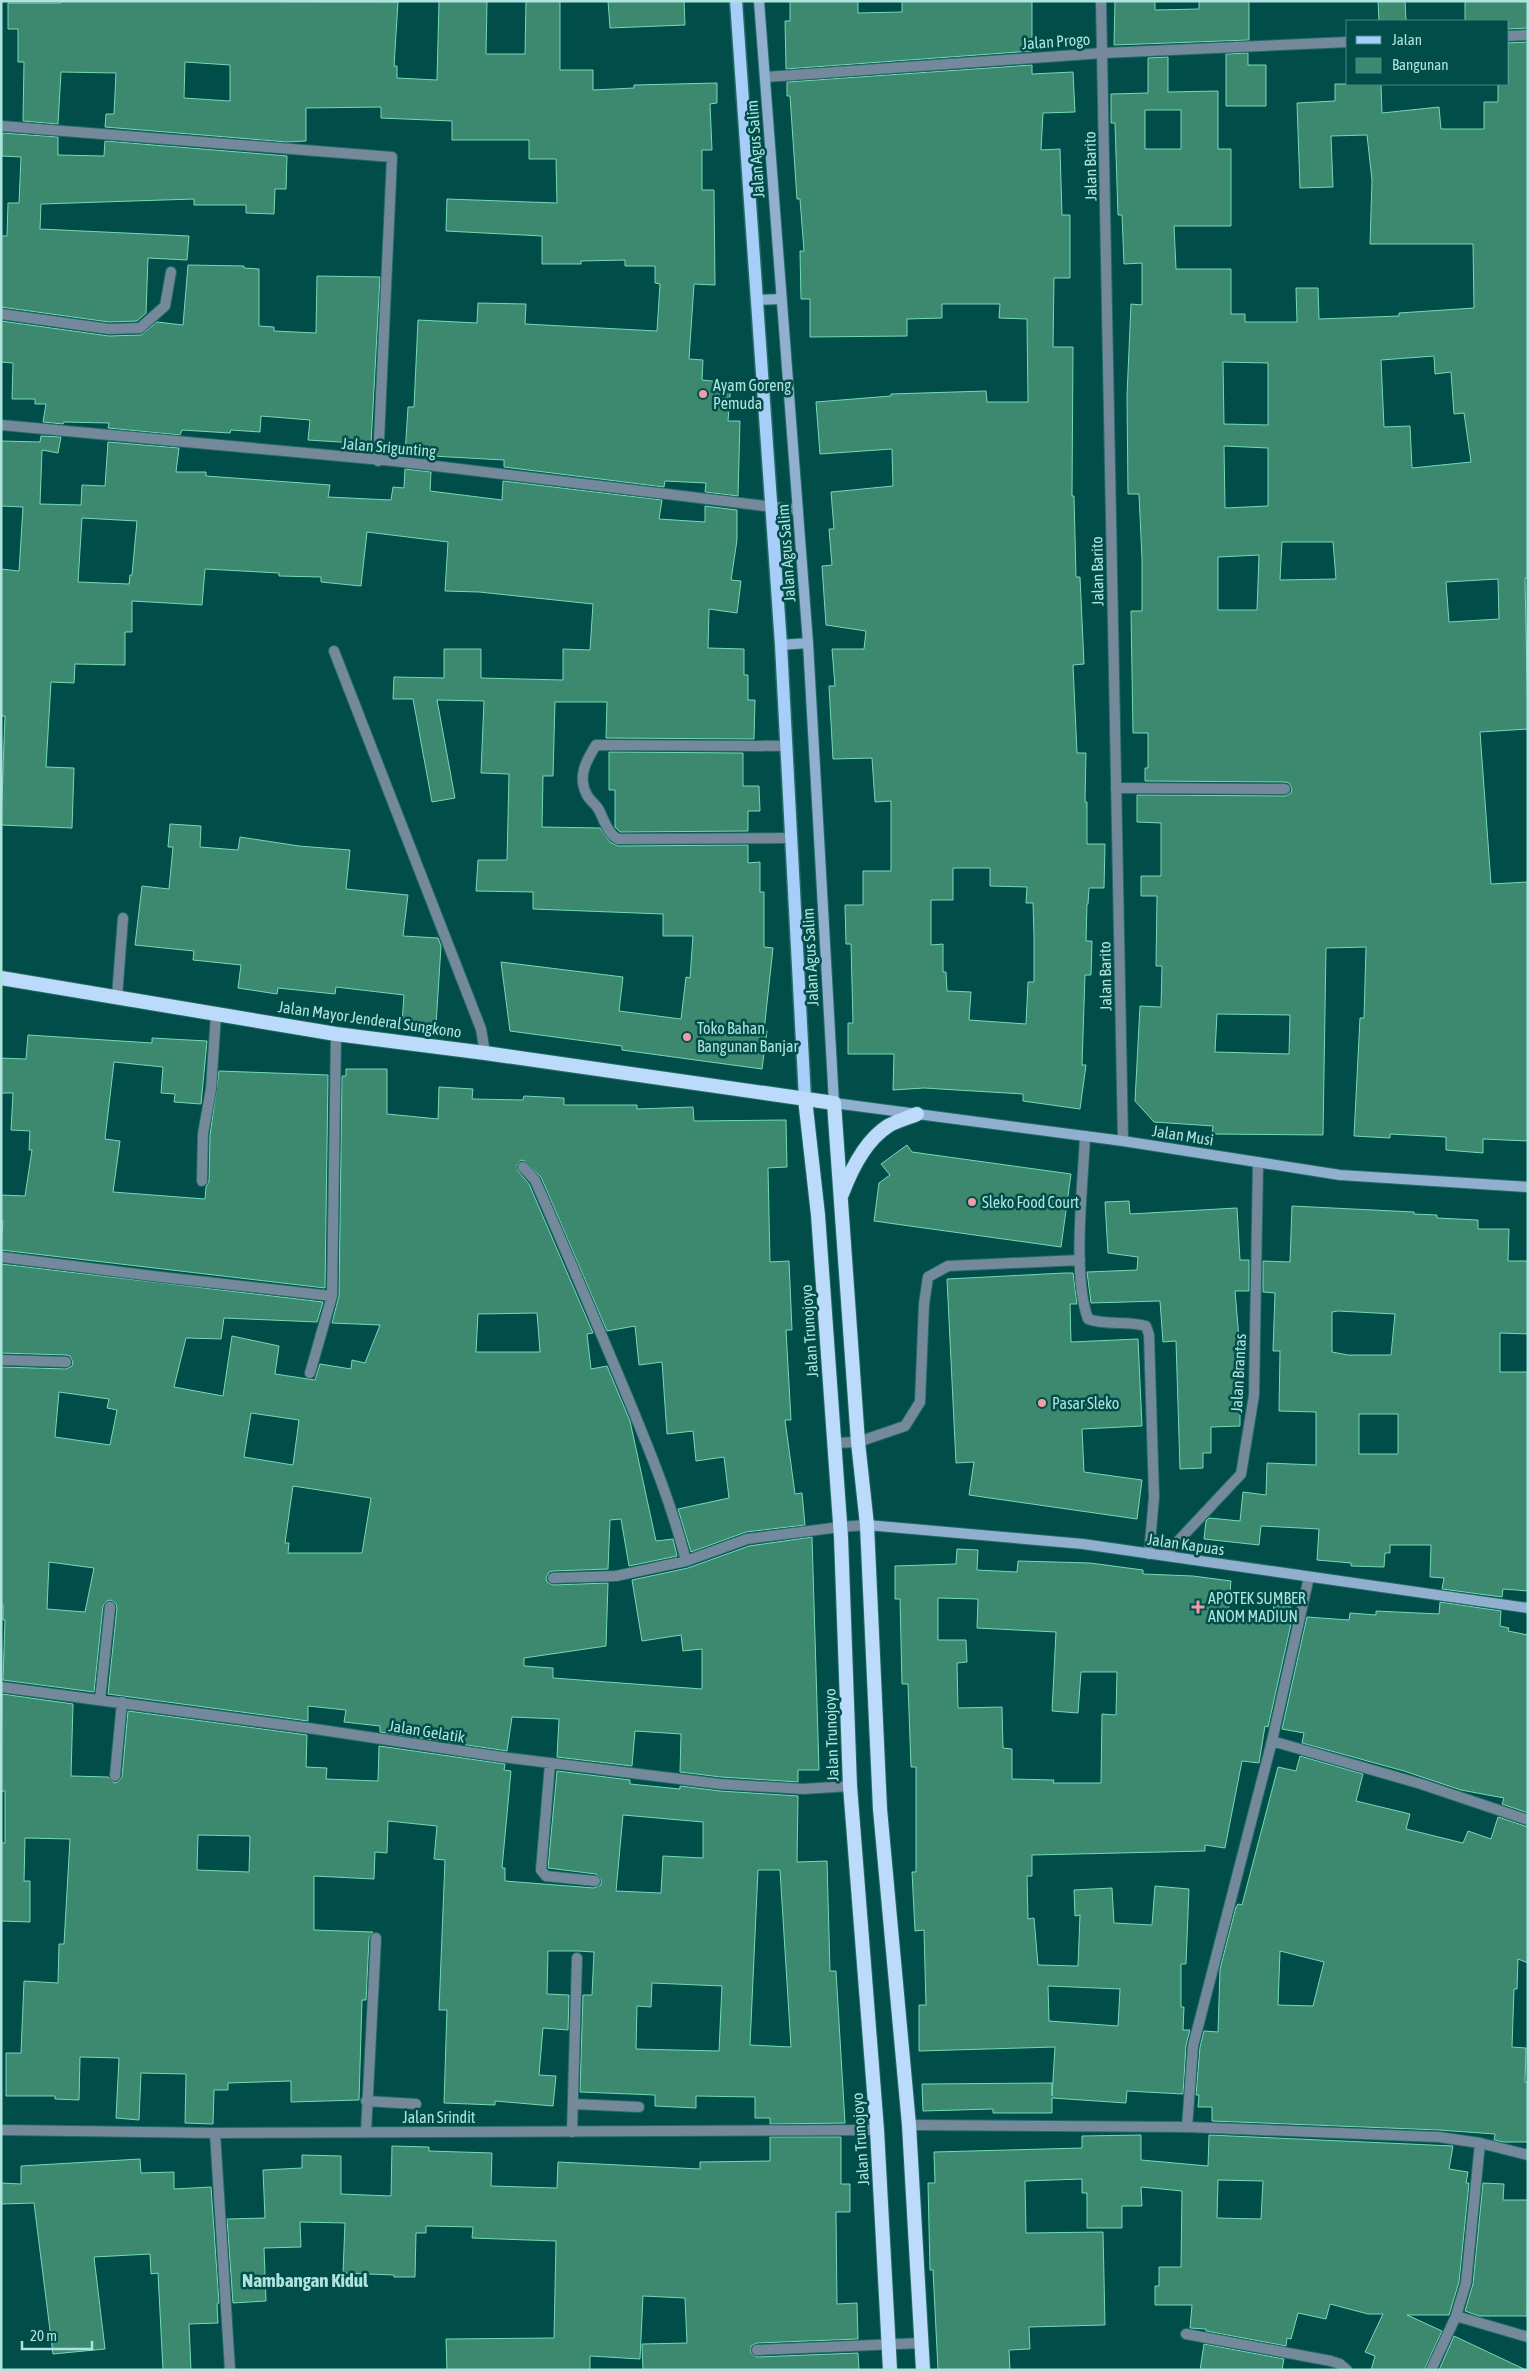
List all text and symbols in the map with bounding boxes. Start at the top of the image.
legend [1346,20,1509,85]
street label: Jalan Progo [1021,30,1091,53]
text: Jalan [1392,31,1422,48]
text: Bangunan [1392,56,1449,73]
street label: Jalan Agus Salim [743,99,768,199]
street label: Jalan Barito [1080,131,1100,201]
place label: Ayam Goreng Pemuda [713,376,791,412]
marker: Ayam Goreng Pemuda [697,388,709,400]
street label: Jalan Srigunting [341,434,437,461]
street label: Jalan Agus Salim [774,503,799,603]
street label: Jalan Barito [1087,536,1107,606]
street label: Jalan Agus Salim [798,907,823,1006]
street label: Jalan Barito [1095,941,1115,1011]
street label: Jalan Mayor Jenderal Sungkono [277,997,463,1042]
place label: Toko Bahan Bangunan Banjar [697,1019,798,1056]
marker: Toko Bahan Bangunan Banjar [681,1031,693,1043]
street label: Jalan Musi [1151,1121,1215,1149]
place label: Sleko Food Court [982,1193,1079,1211]
marker: Sleko Food Court [966,1196,978,1208]
street label: Jalan Trunojoyo [797,1284,822,1378]
street label: Jalan Brantas [1227,1333,1249,1413]
place label: Pasar Sleko [1052,1394,1119,1412]
marker: Pasar Sleko [1036,1397,1048,1409]
street label: Jalan Kapuas [1146,1530,1226,1559]
place label: APOTEK SUMBER ANOM MADIUN [1208,1589,1306,1625]
marker: APOTEK SUMBER ANOM MADIUN [1192,1601,1204,1613]
street label: Jalan Trunojoyo [820,1688,843,1782]
street label: Jalan Gelatik [388,1716,466,1746]
street label: Jalan Trunojoyo [848,2092,873,2186]
street label: Jalan Srindit [403,2108,476,2126]
district label: Nambangan Kidul [242,2269,369,2291]
scale bar [22,2318,92,2350]
text: 20 m [30,2327,57,2344]

